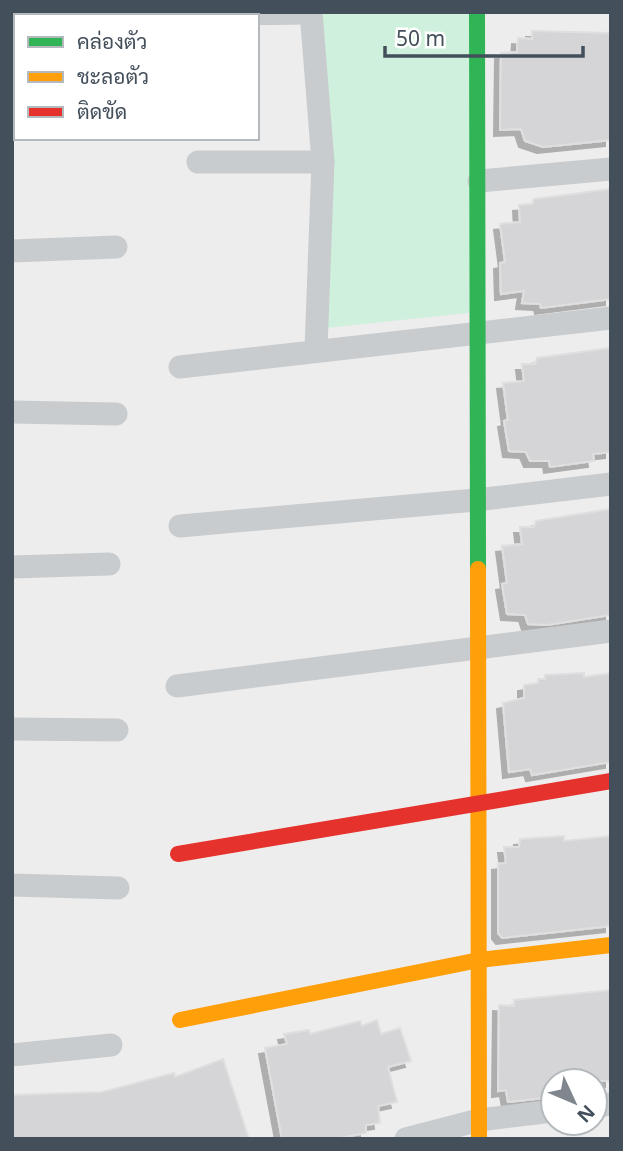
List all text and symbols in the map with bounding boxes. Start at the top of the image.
legend [14,14,259,140]
scale bar [385,14,583,58]
text: 50 m [396,24,445,52]
text: คล่องตัว [77,27,147,55]
text: ชะลอตัว [77,62,149,90]
text: ติดขัด [77,97,127,125]
north arrow [539,1067,609,1137]
text: N [572,1099,601,1128]

